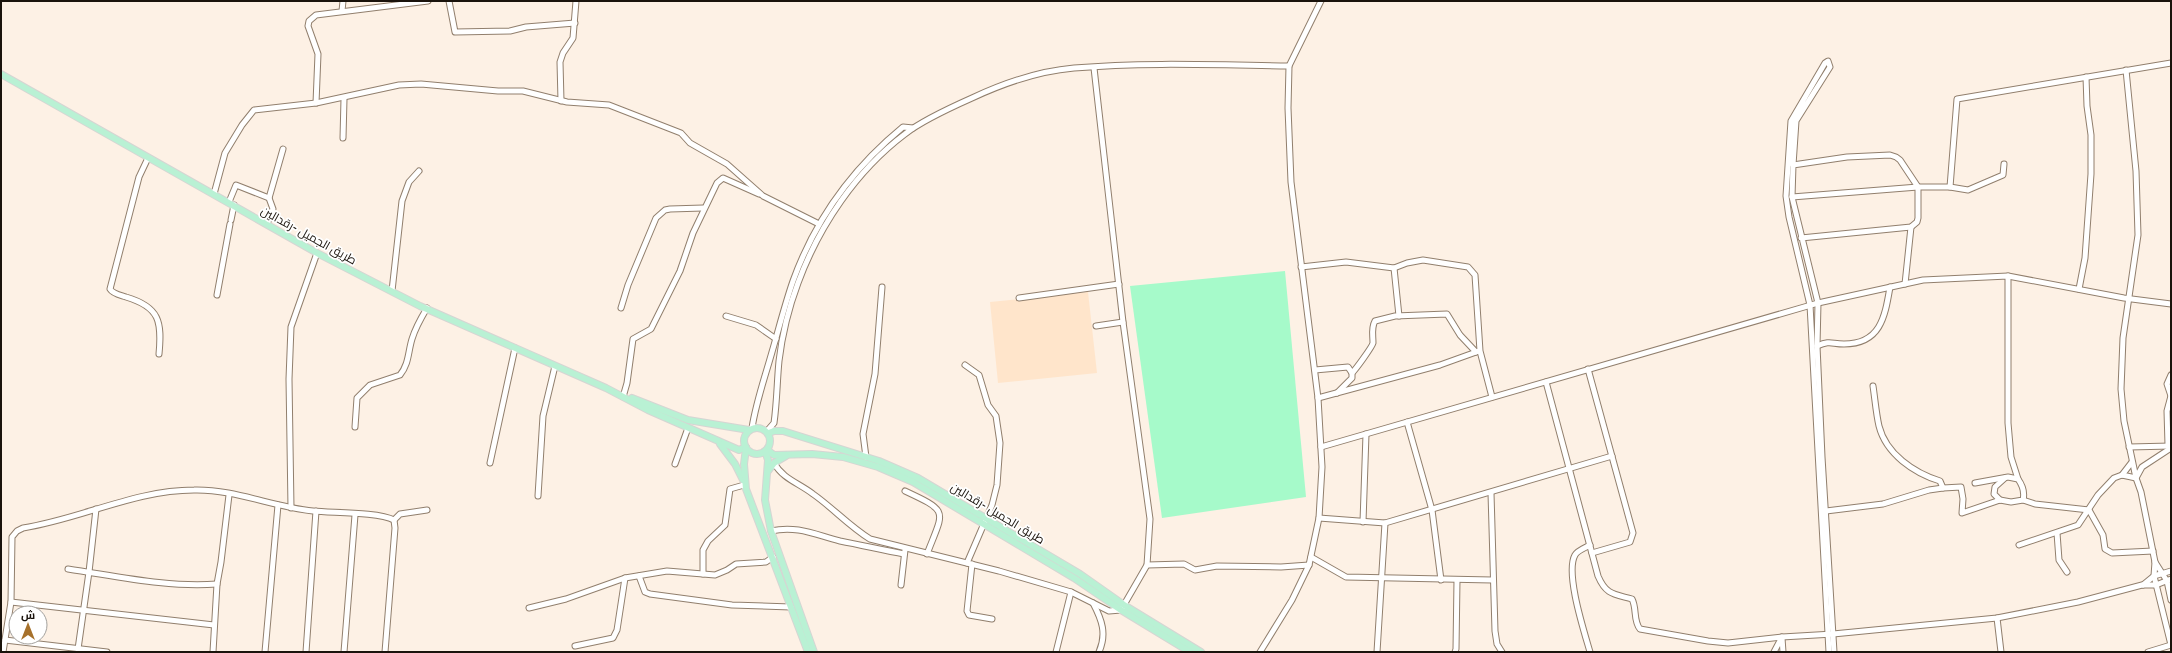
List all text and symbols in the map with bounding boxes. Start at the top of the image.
street label: طريق الجميل -رقدالين [259,203,359,268]
street label: طريق الجميل -رقدالين [948,479,1048,547]
north arrow [8,605,48,645]
text: ش [21,608,35,622]

